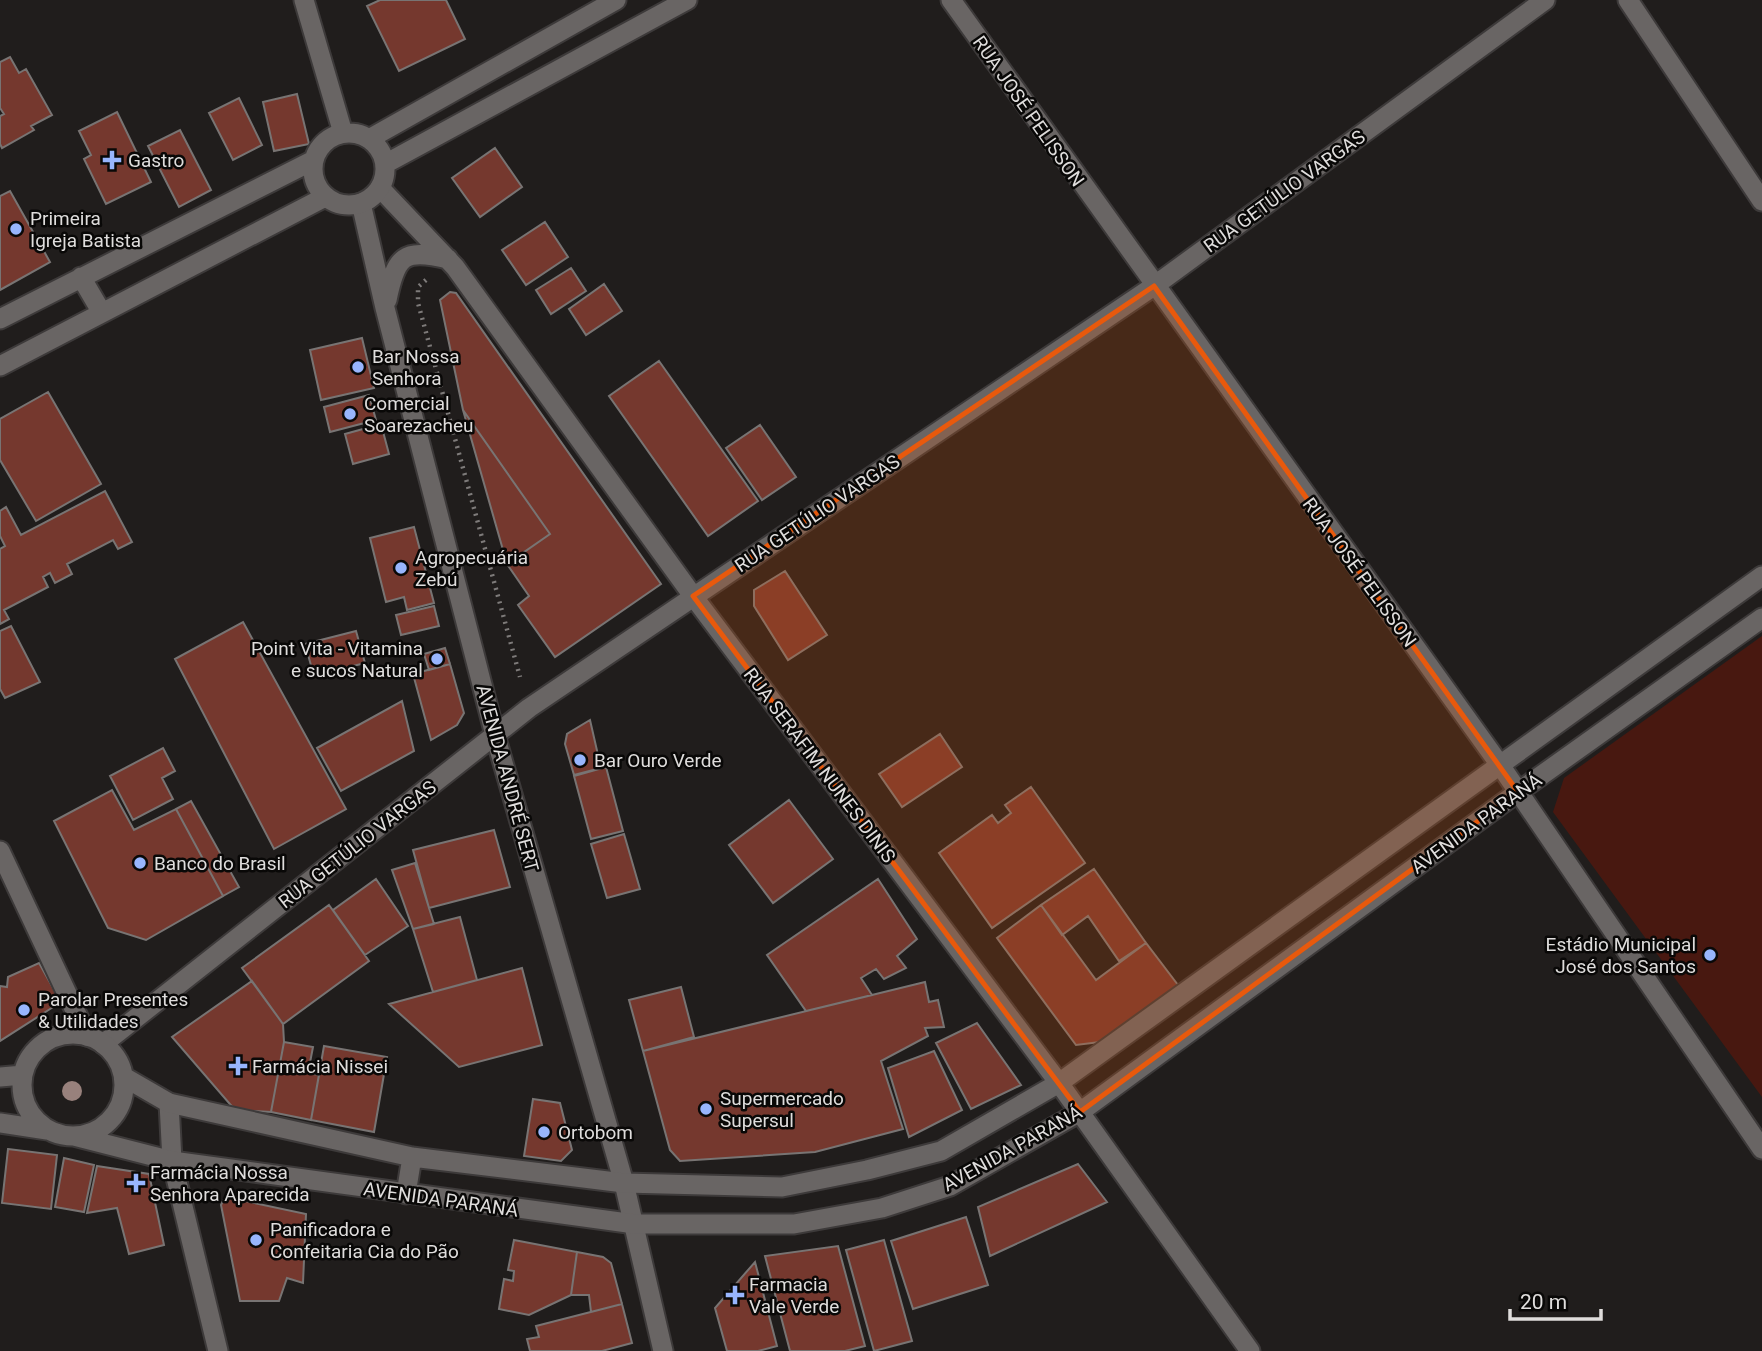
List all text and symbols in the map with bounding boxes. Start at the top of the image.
street label: RUA JOSÉ PELISSON [968,32,1089,191]
street label: RUA GETÚLIO VARGAS [1199,125,1369,258]
place label: Gastro [128,149,184,172]
marker: Gastro [102,150,122,170]
place label: Primeira Igreja Batista [30,207,141,252]
marker: Primeira Igreja Batista [8,221,24,237]
place label: Bar Nossa Senhora [372,345,460,390]
marker: Bar Nossa Senhora [350,359,366,375]
place label: Comercial Soarezacheu [364,392,474,437]
marker: Comercial Soarezacheu [342,406,358,422]
street label: RUA GETÚLIO VARGAS [731,450,904,577]
street label: RUA JOSÉ PELISSON [1298,493,1421,651]
place label: Agropecuária Zebú [415,546,528,591]
marker: Agropecuária Zebú [393,560,409,576]
place label: Point Vita - Vitamina e sucos Natural [251,637,423,682]
marker: Point Vita - Vitamina e sucos Natural [429,651,445,667]
street label: RUA SERAFIM NUNES DINIS [739,663,900,867]
street label: AVENIDA ANDRÉ SERT [471,682,544,874]
place label: Bar Ouro Verde [594,749,722,772]
marker: Bar Ouro Verde [572,752,588,768]
street label: AVENIDA PARANÁ [1406,768,1547,879]
street label: RUA GETÚLIO VARGAS [274,776,441,913]
place label: Banco do Brasil [154,852,286,875]
marker: Banco do Brasil [132,855,148,871]
place label: Estádio Municipal José dos Santos [1546,933,1696,978]
marker: Estádio Municipal José dos Santos [1702,947,1718,963]
place label: Parolar Presentes & Utilidades [38,988,188,1033]
marker: Parolar Presentes & Utilidades [16,1002,32,1018]
place label: Farmácia Nissei [252,1055,388,1078]
marker: Farmácia Nissei [230,1058,246,1074]
place label: Supermercado Supersul [720,1087,844,1132]
street label: AVENIDA PARANÁ [938,1100,1087,1196]
marker: Supermercado Supersul [698,1101,714,1117]
place label: Ortobom [558,1121,633,1144]
marker: Ortobom [536,1124,552,1140]
place label: Farmácia Nossa Senhora Aparecida [150,1161,310,1206]
marker: Farmácia Nossa Senhora Aparecida [128,1175,144,1191]
street label: AVENIDA PARANÁ [362,1177,520,1222]
place label: Panificadora e Confeitaria Cia do Pão [270,1218,459,1263]
marker: Panificadora e Confeitaria Cia do Pão [248,1232,264,1248]
place label: Farmacia Vale Verde [749,1273,839,1318]
scale bar [1510,1278,1601,1322]
marker: Farmacia Vale Verde [727,1287,743,1303]
text: 20 m [1520,1290,1567,1314]

